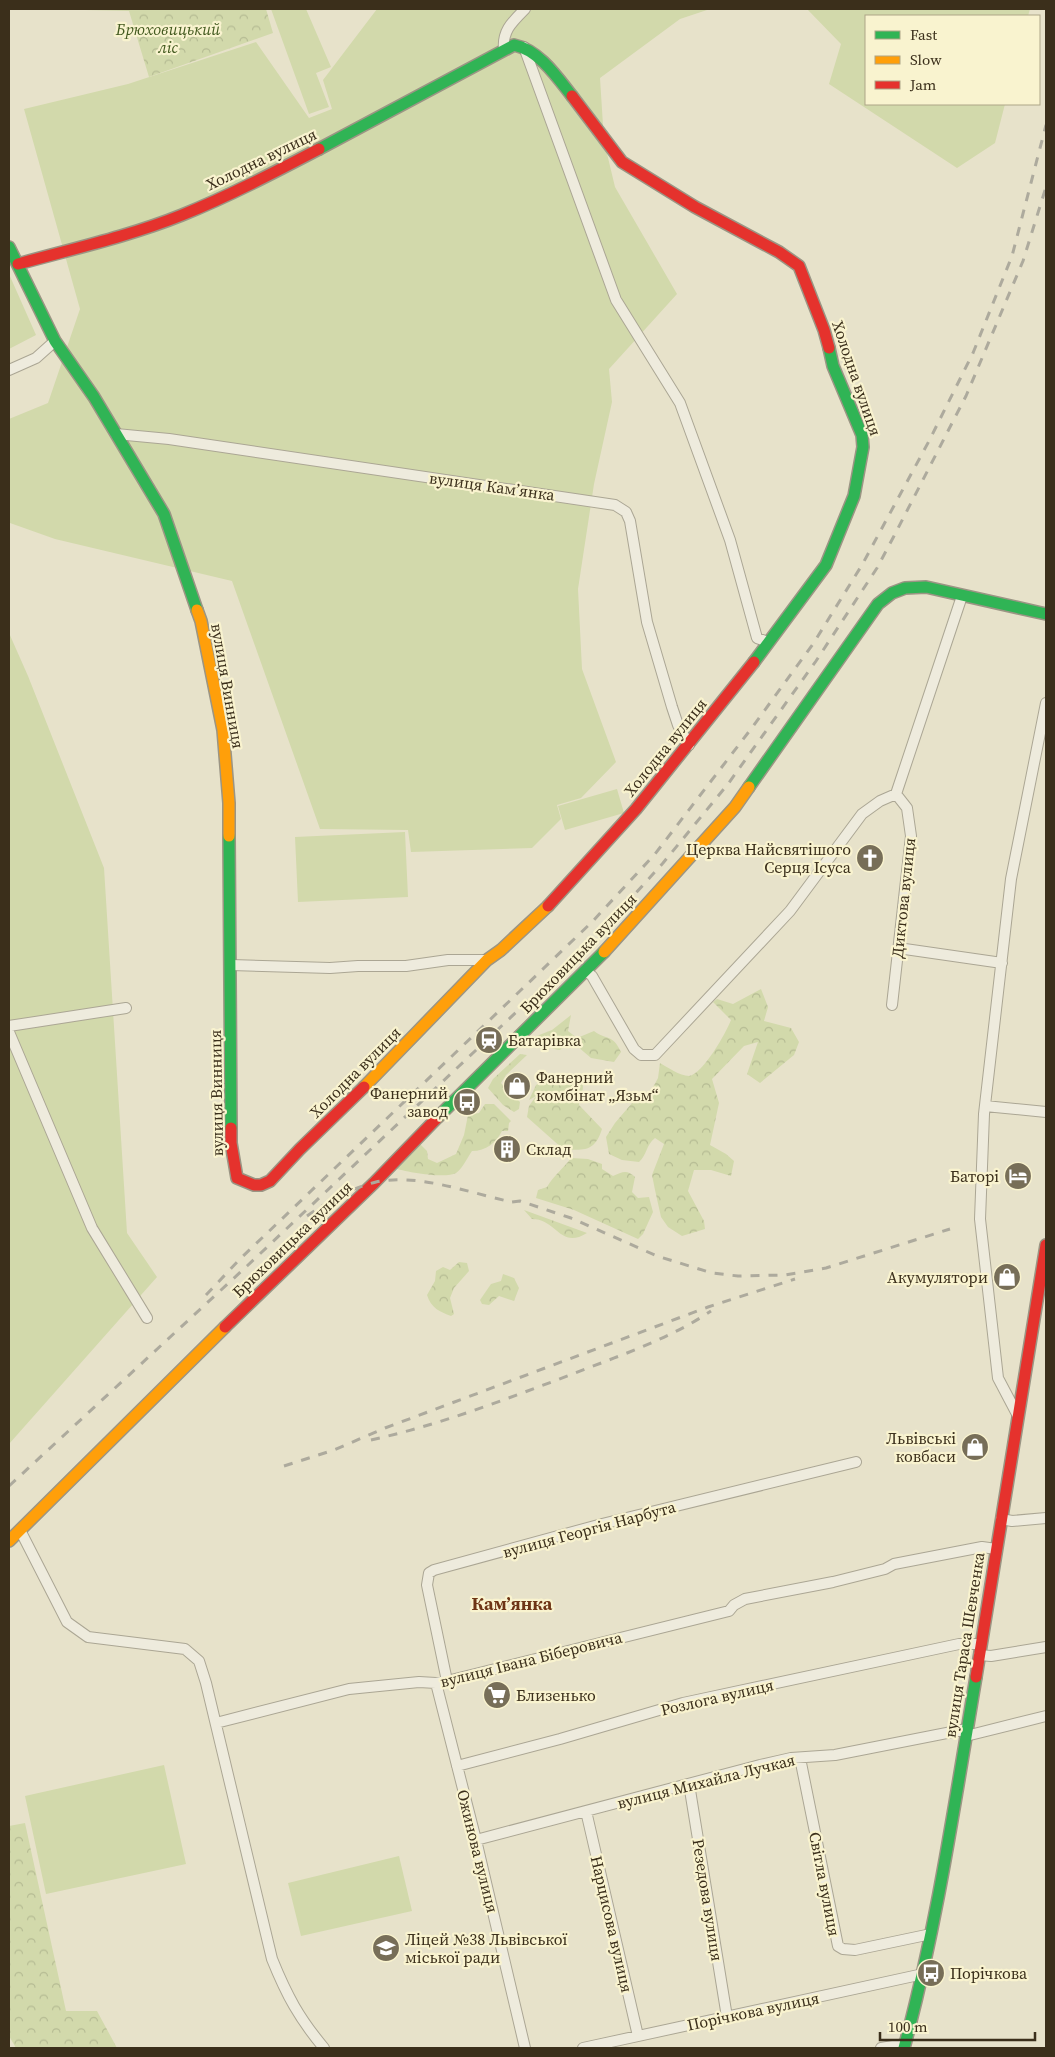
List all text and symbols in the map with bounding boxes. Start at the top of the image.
legend [865,15,1040,105]
park label: Брюховицький ліс [115,18,221,58]
text: Fast [910,24,937,45]
text: Slow [910,49,942,70]
text: Jam [909,74,937,95]
street label: Холодна вулиця [202,123,320,195]
street label: Холодна вулиця [827,317,887,439]
street label: вулиця Камʼянка [428,466,557,506]
street label: вулиця Винниця [206,622,250,750]
street label: Холодна вулиця [618,693,712,801]
street label: Диктова вулиця [886,837,920,959]
place label: Церква Найсвятішого Серця Ісуса [686,838,852,878]
church icon: Церква Найсвятішого Серця Ісуса [855,843,885,873]
street label: Брюховицька вулиця [515,888,641,1018]
street label: Холодна вулиця [305,1022,405,1122]
station icon: Батарівка [474,1025,504,1055]
street label: вулиця Винниця [204,1029,228,1157]
place label: Батарівка [508,1029,582,1051]
place label: Фанерний комбінат „Язьм“ [536,1066,659,1106]
shop icon: Фанерний комбінат „Язьм“ [502,1071,532,1101]
place label: Фанерний завод [370,1082,448,1122]
bus stop icon: Фанерний завод [452,1087,482,1117]
building icon: Склад [492,1134,522,1164]
place label: Склад [526,1138,571,1160]
hotel icon: Баторі [1003,1161,1033,1191]
place label: Баторі [950,1165,999,1187]
street label: Брюховицька вулиця [227,1176,357,1302]
shop icon: Акумулятори [992,1262,1022,1292]
place label: Акумулятори [887,1266,988,1288]
place label: Львівські ковбаси [886,1427,956,1467]
shop icon: Львівські ковбаси [960,1432,990,1462]
street label: вулиця Георгія Нарбута [500,1495,679,1563]
street label: вулиця Тараса Шевченка [938,1550,990,1739]
district label: Кам’янка [472,1591,553,1616]
street label: вулиця Івана Біберовича [438,1626,625,1692]
street label: Розлога вулиця [658,1673,776,1721]
supermarket icon: Близенько [482,1680,512,1710]
place label: Близенько [516,1684,596,1706]
street label: вулиця Михайла Лучкая [615,1748,797,1814]
street label: Ожинова вулиця [452,1787,504,1915]
street label: Світла вулиця [804,1830,846,1938]
street label: Резедова вулиця [687,1837,729,1963]
street label: Нарцисова вулиця [586,1853,638,1995]
place label: Ліцей №38 Львівської міської ради [405,1928,568,1968]
school or university icon: Ліцей №38 Львівської міської ради [371,1933,401,1963]
bus stop icon: Порічкова [916,1958,946,1988]
place label: Порічкова [950,1962,1028,1984]
street label: Порічкова вулиця [685,1986,821,2036]
scale bar [880,2010,1035,2042]
text: 100 m [888,2016,928,2037]

